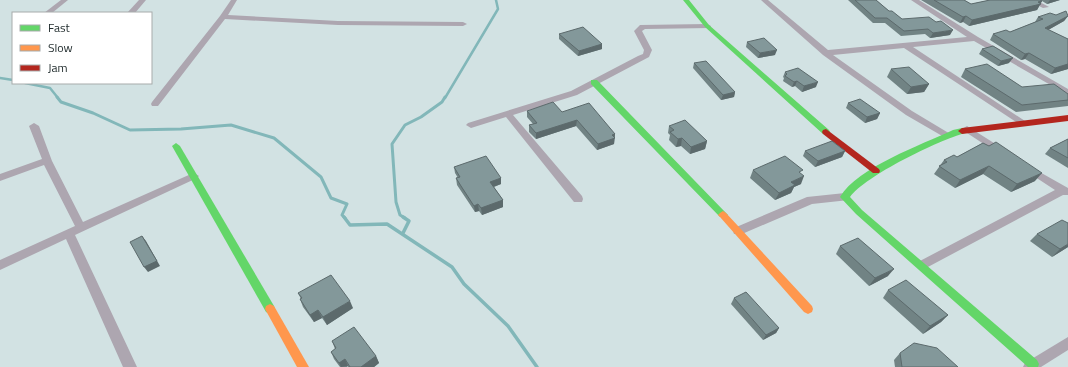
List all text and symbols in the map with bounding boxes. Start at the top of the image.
legend [12,12,152,84]
text: Fast [48,18,71,37]
text: Slow [48,38,73,57]
text: Jam [48,58,68,77]

